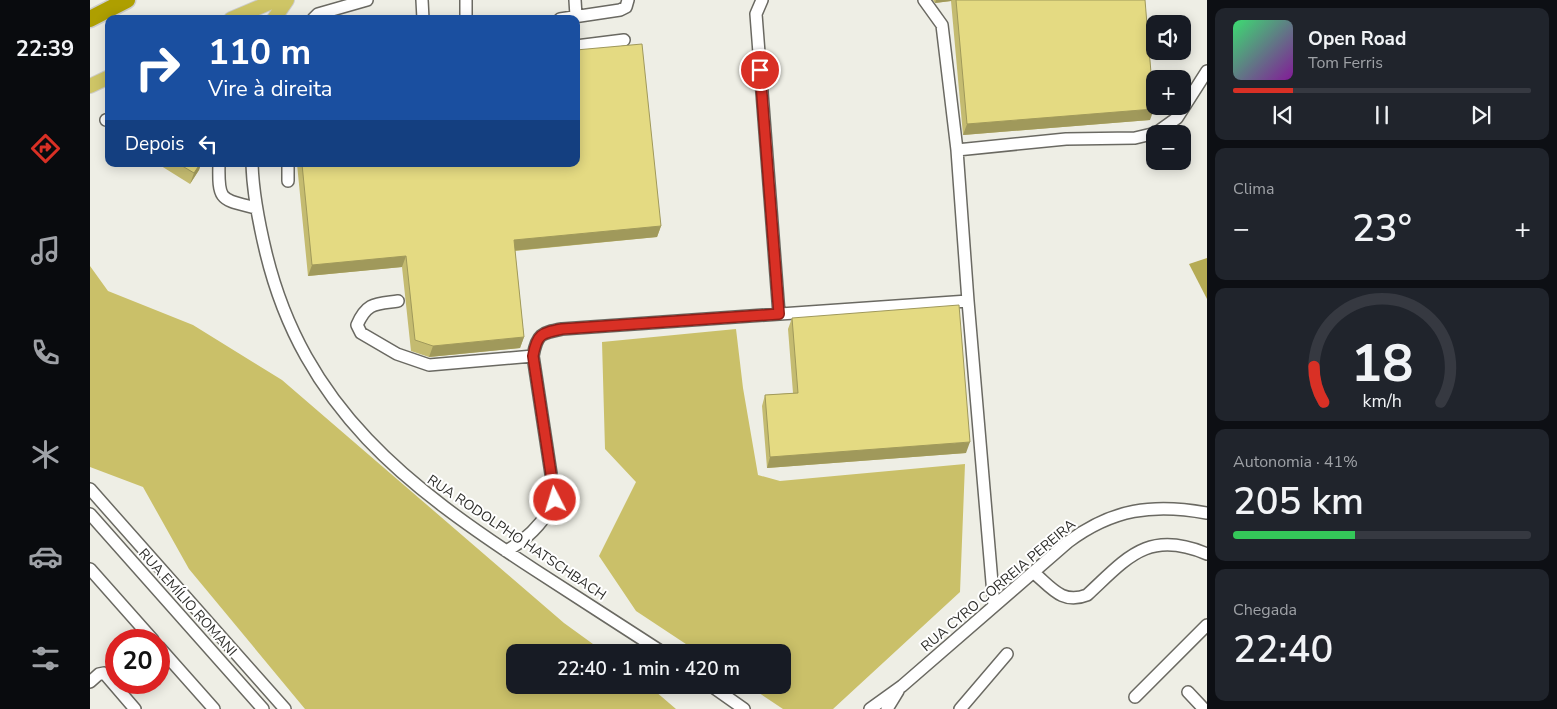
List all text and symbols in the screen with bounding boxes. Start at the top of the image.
map controls [1146,15,1191,170]
button: sound [1146,15,1191,60]
text: Open Road [1308,26,1406,52]
text: 110 m [208,29,311,76]
text: 22:39 [16,34,74,64]
icon: right [125,35,190,100]
pin [739,49,781,91]
text: Tom Ferris [1308,52,1383,74]
icon: arrive [746,56,774,84]
button: + [1146,70,1191,115]
text: Vire à direita [208,74,333,104]
icon: previous [1269,101,1297,129]
icon: pause [1368,101,1396,129]
icon: next [1467,101,1495,129]
button: − [1146,125,1191,170]
icon: left [194,130,222,158]
icon: directions [28,131,63,166]
text: Depois [125,131,184,157]
text: Clima [1233,178,1274,200]
text: 23° [1352,203,1412,254]
text: − [1233,210,1250,248]
text: + [1514,210,1531,248]
icon: music [28,233,63,268]
text: 18 [1351,328,1413,399]
icon: phone [28,335,63,370]
text: km/h [1362,389,1402,413]
icon: climate [28,437,63,472]
text: Autonomia · 41% [1233,451,1358,473]
street label: RUA RODOLPHO HATSCHBACH [424,470,610,605]
position arrow [528,473,580,525]
text: 205 km [1233,476,1364,527]
street label: RUA CYRO CORREIA PEREIRA [917,515,1080,656]
icon: car [28,539,63,574]
street label: RUA EMÍLIO ROMANI [134,544,241,660]
text: Chegada [1233,599,1297,621]
text: 22:40 [1233,624,1333,675]
speed limit sign: 20 [105,629,170,694]
icon: filters [28,641,63,676]
text: 22:40 · 1 min · 420 m [557,656,740,682]

